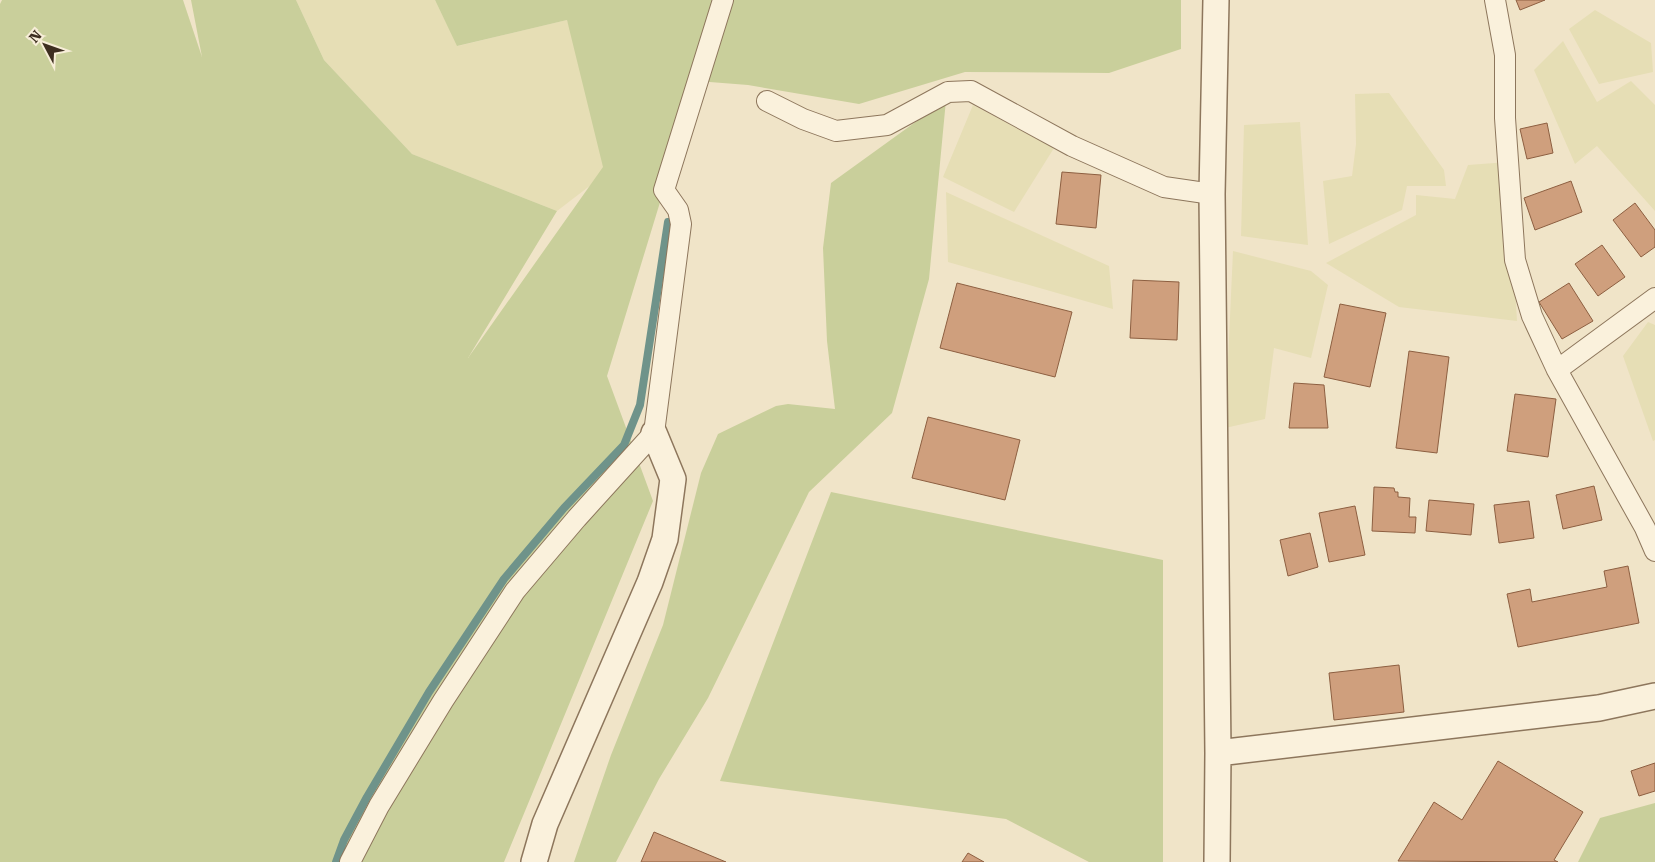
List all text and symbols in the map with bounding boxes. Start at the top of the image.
north arrow [20,20,70,70]
text: N [26,27,45,46]

